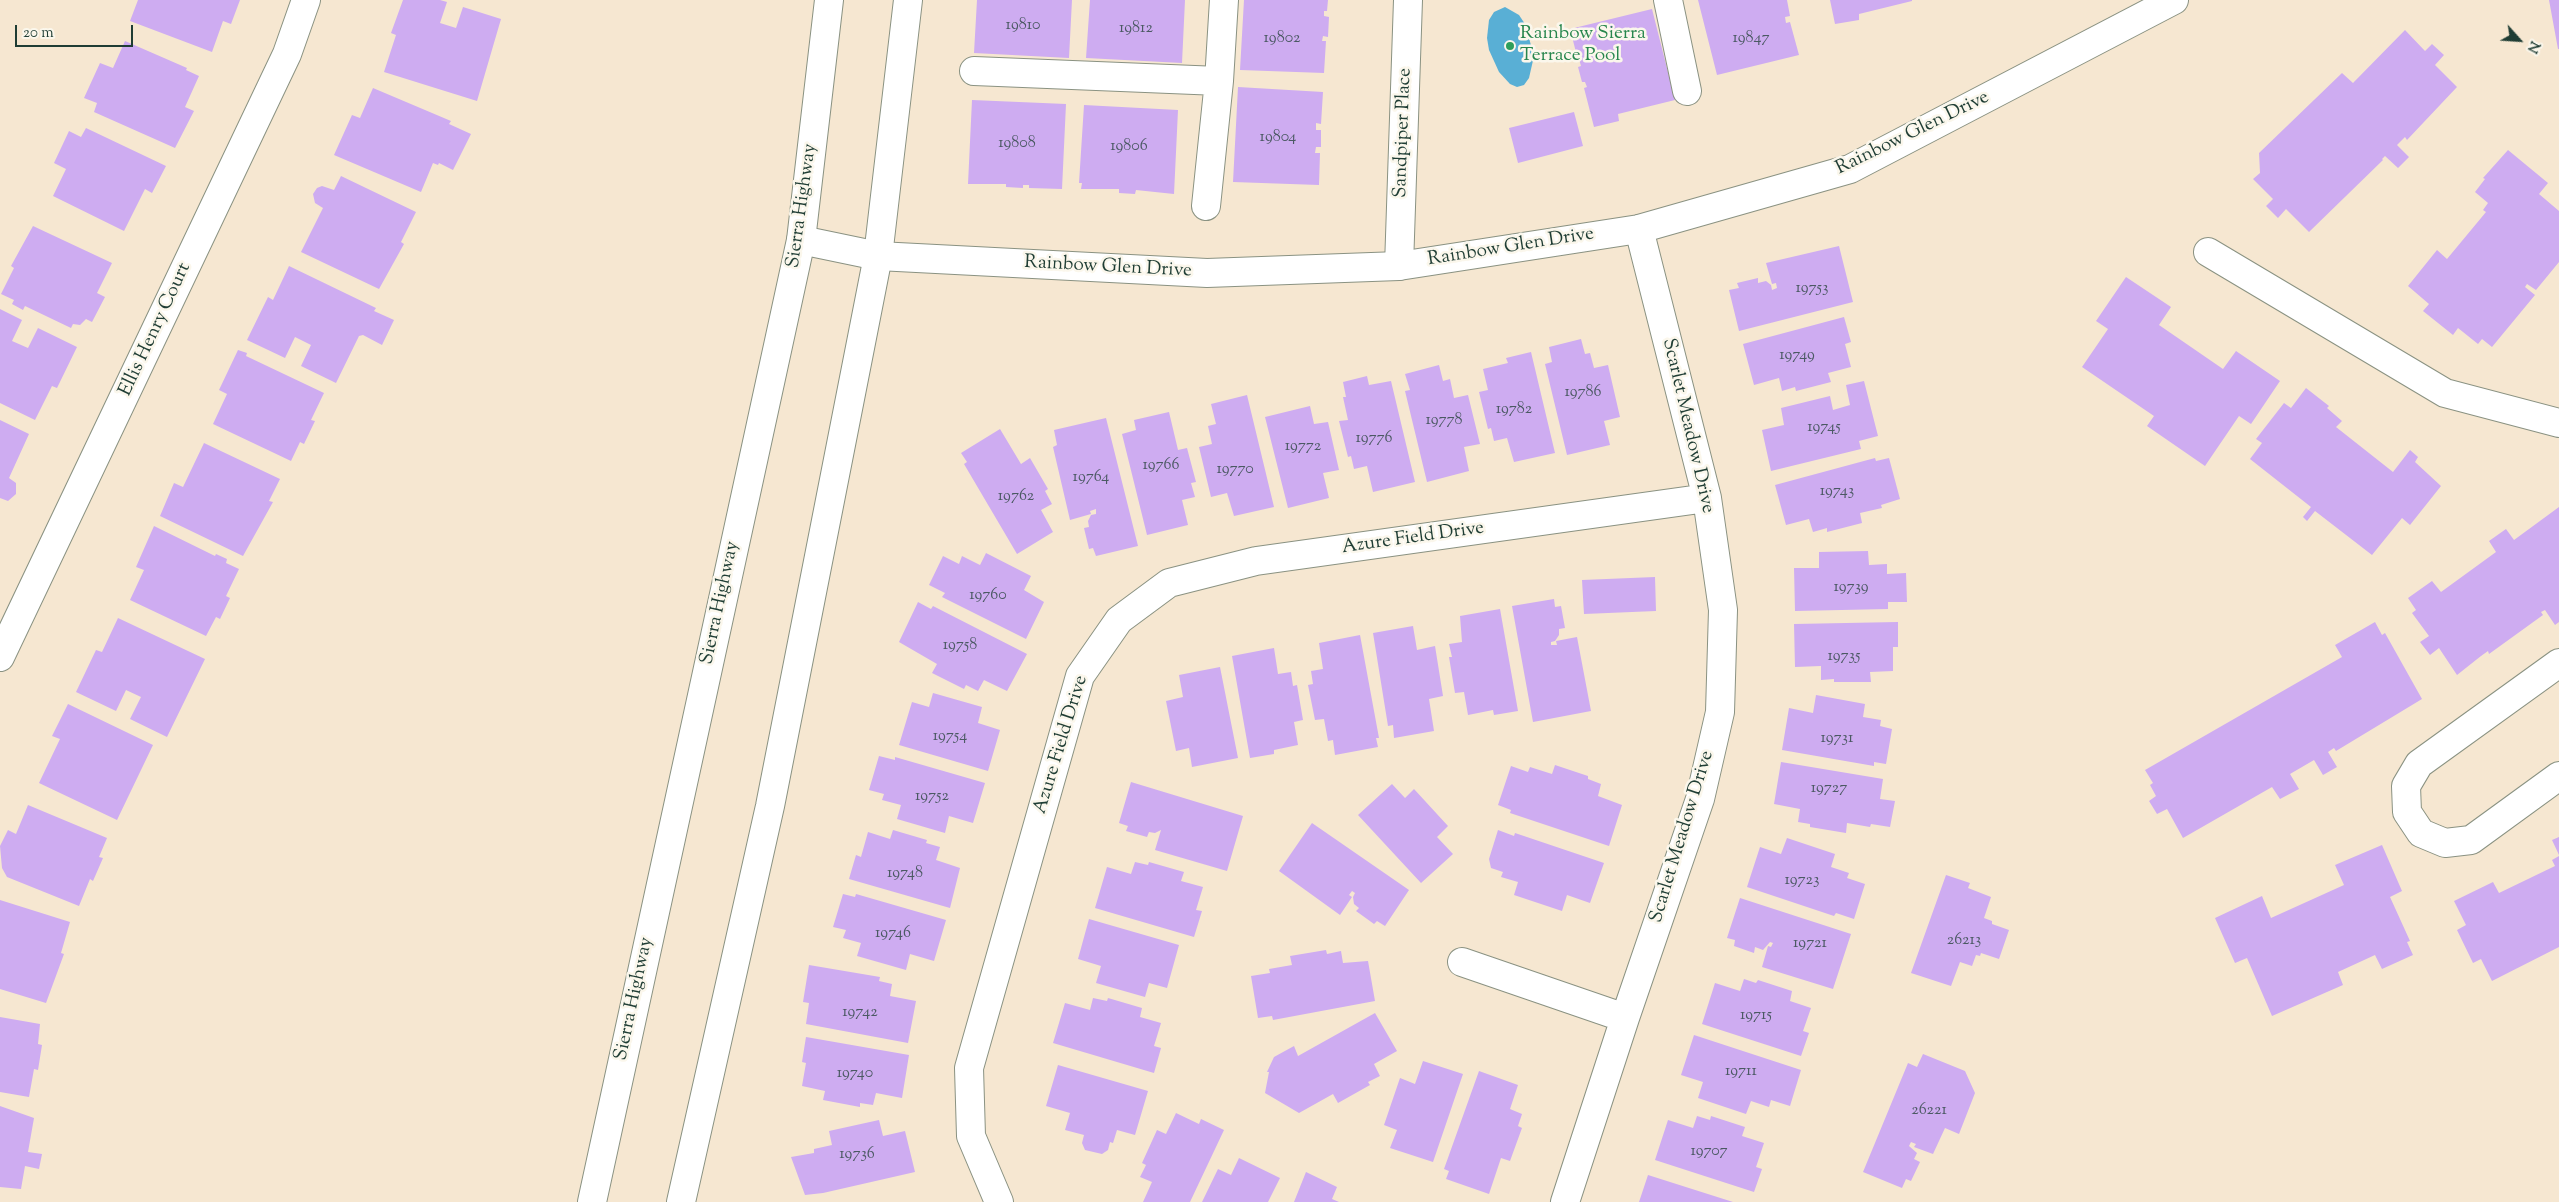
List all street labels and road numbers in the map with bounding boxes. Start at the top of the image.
street label: Sandpiper Place [1390,68,1418,198]
street label: Rainbow Glen Drive [1833,87,1993,181]
street label: Sierra Highway [783,142,823,270]
street label: Rainbow Glen Drive [1426,224,1596,272]
street label: Rainbow Glen Drive [1024,252,1192,284]
street label: Ellis Henry Court [115,260,197,400]
street label: Scarlet Meadow Drive [1656,336,1718,516]
street label: Azure Field Drive [1340,518,1486,560]
street label: Sierra Highway [697,539,745,667]
street label: Azure Field Drive [1030,673,1094,817]
street label: Scarlet Meadow Drive [1646,748,1720,926]
street label: Sierra Highway [611,935,659,1063]

